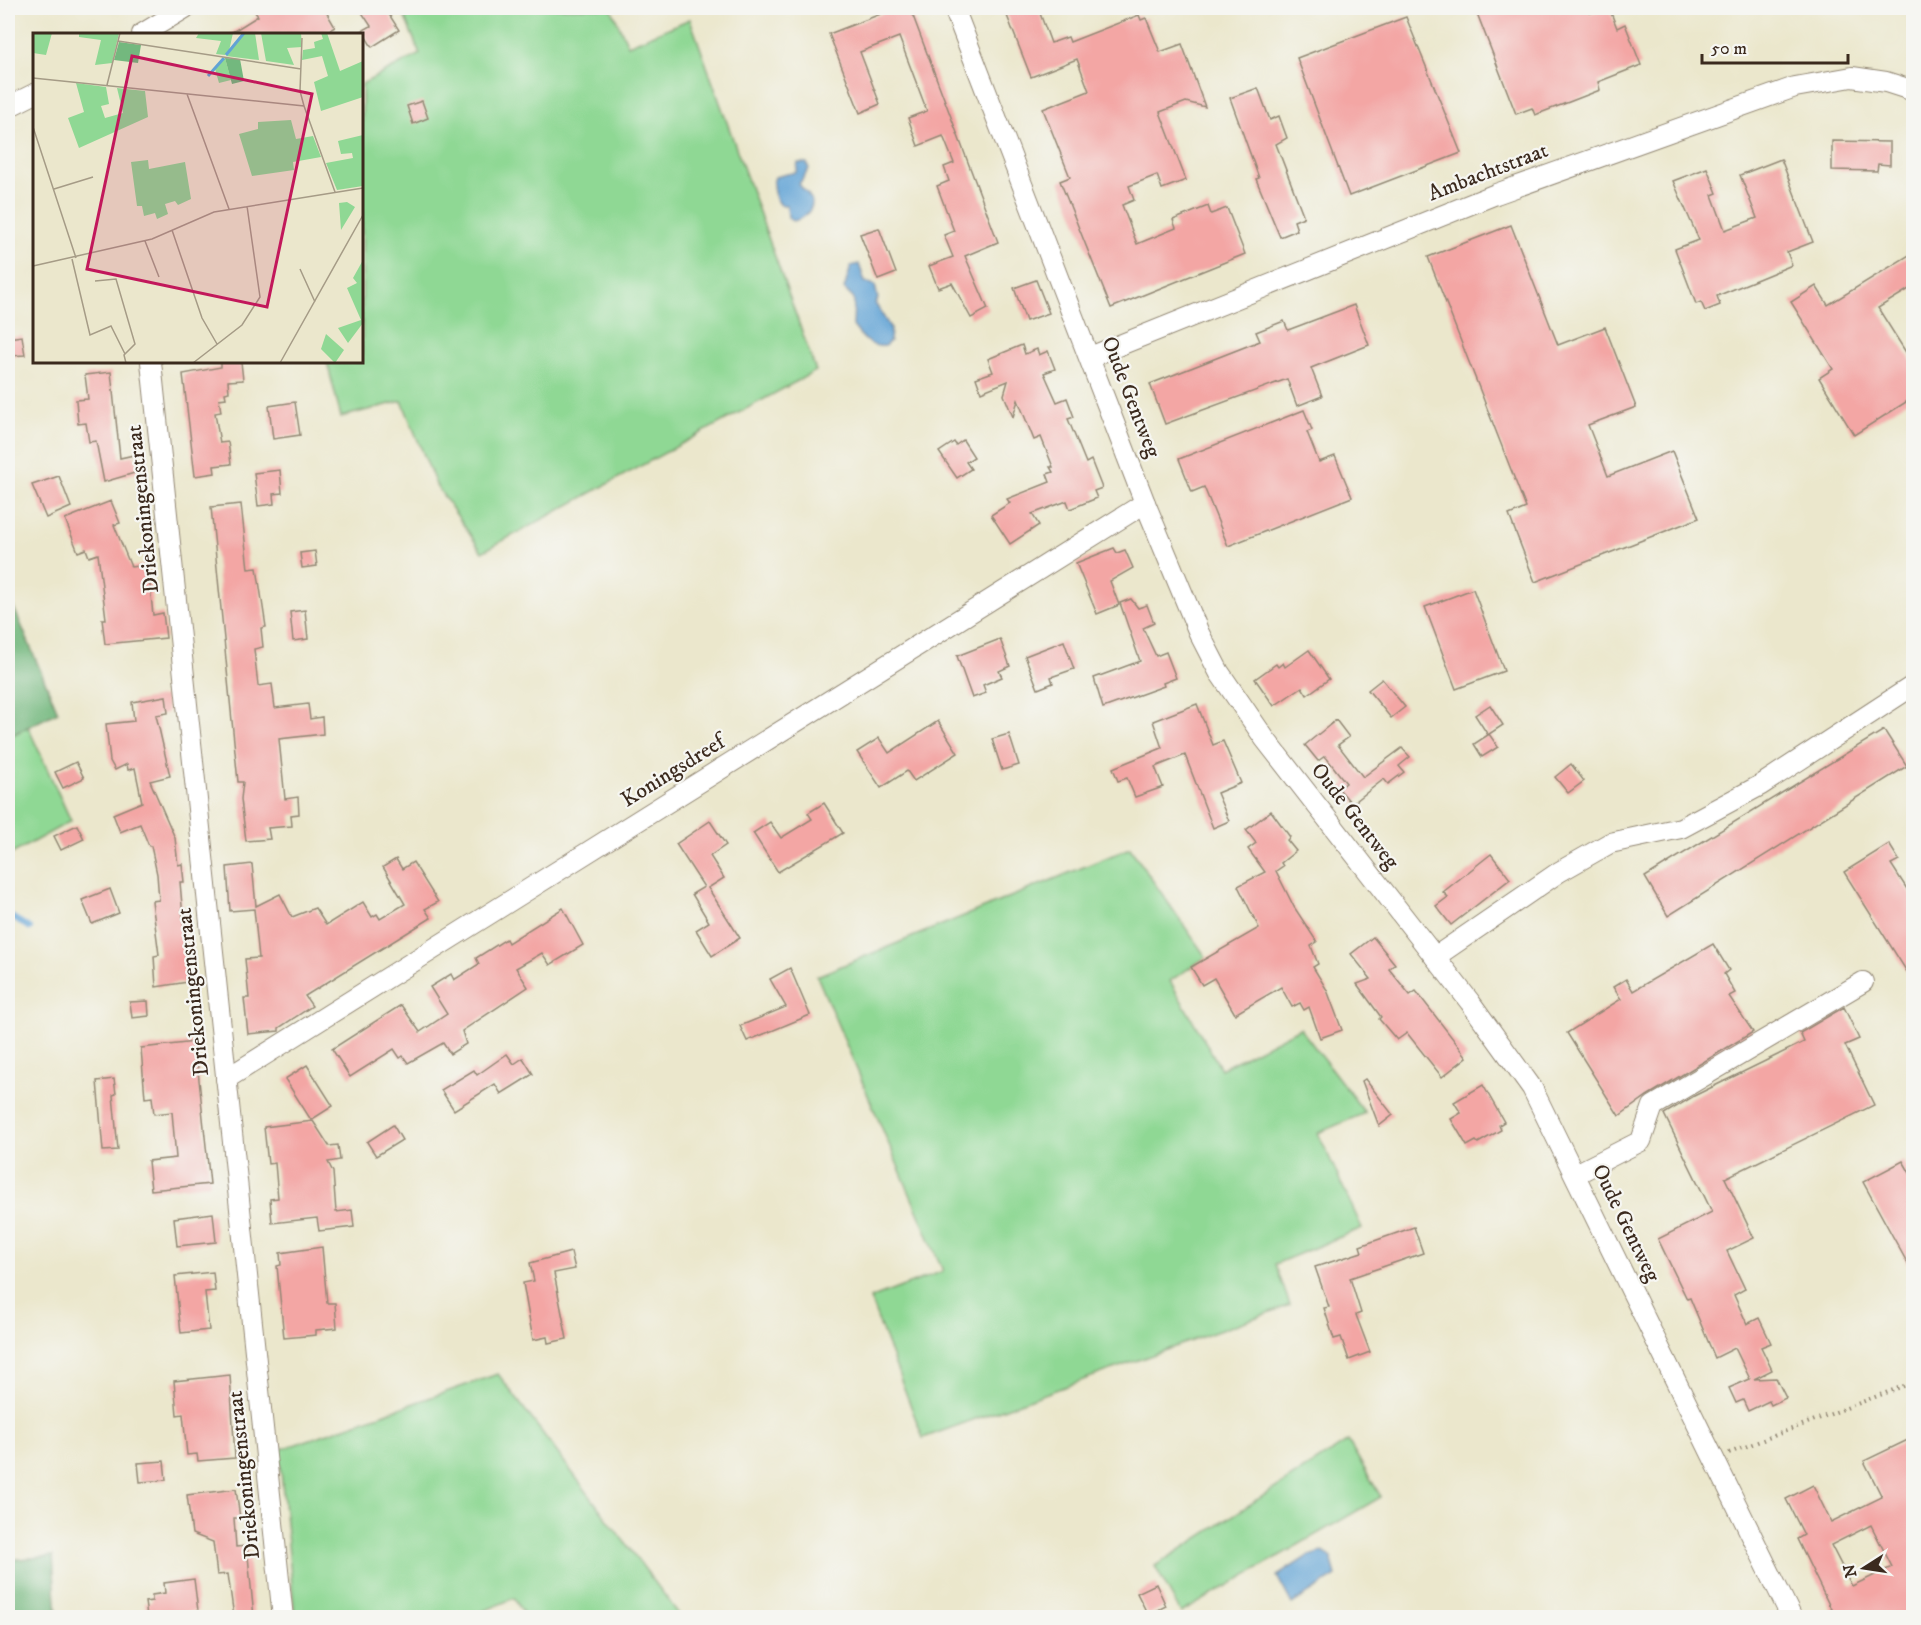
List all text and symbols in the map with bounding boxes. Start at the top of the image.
scale bar [1702,27,1848,65]
inset map [33,33,363,363]
text: 50 m [1711,38,1747,60]
street label: Ambachtstraat [1424,137,1552,207]
street label: Oude Gentweg [1096,333,1167,462]
street label: Driekoningenstraat [121,424,165,594]
street label: Koningsdreef [616,726,733,813]
street label: Oude Gentweg [1305,757,1405,875]
street label: Driekoningenstraat [171,907,215,1077]
street label: Oude Gentweg [1586,1160,1666,1287]
street label: Driekoningenstraat [222,1390,266,1560]
north arrow [1834,1538,1894,1598]
text: N [1839,1562,1861,1579]

